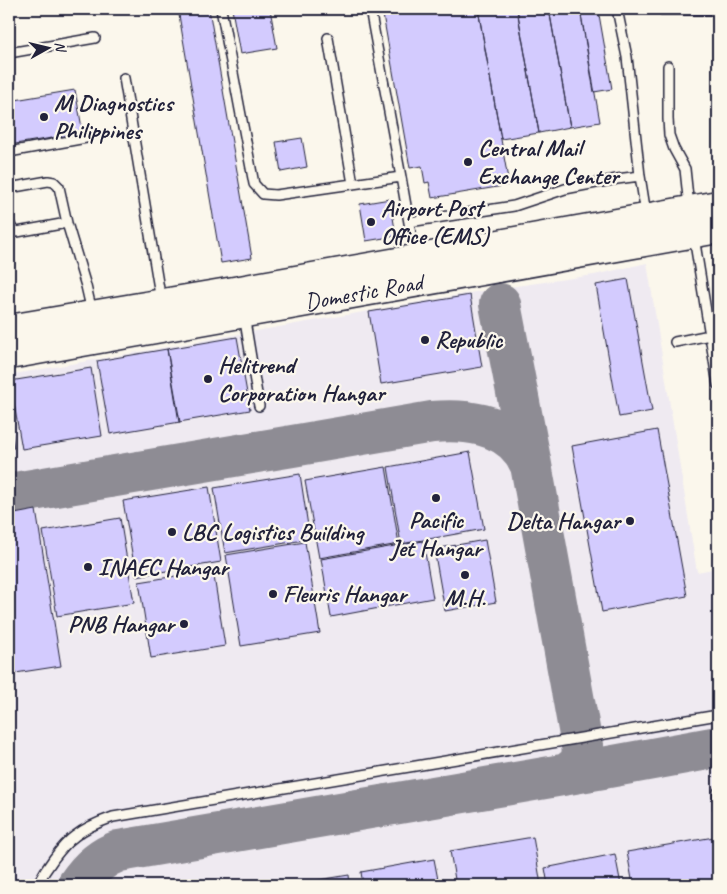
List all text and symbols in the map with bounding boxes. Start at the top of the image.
north arrow [22,22,72,72]
text: N [51,41,70,54]
place label: M Diagnostics Philippines [54,88,175,146]
marker: M Diagnostics Philippines [38,111,50,123]
place label: Central Mail Exchange Center [478,133,621,191]
marker: Central Mail Exchange Center [462,156,474,168]
place label: Airport Post Office (EMS) [381,193,491,251]
marker: Airport Post Office (EMS) [365,216,377,228]
street label: Domestic Road [302,266,428,317]
place label: Republic [435,325,503,355]
marker: Republic [419,334,431,346]
place label: Helitrend Corporation Hangar [218,350,387,408]
marker: Helitrend Corporation Hangar [202,373,214,385]
marker: Pacific Jet Hangar [430,492,442,504]
place label: Pacific Jet Hangar [388,505,484,563]
place label: Delta Hangar [507,506,622,536]
marker: Delta Hangar [624,515,636,527]
place label: LBC Logistics Building [182,517,365,547]
marker: LBC Logistics Building [166,526,178,538]
place label: INAEC Hangar [98,552,230,582]
marker: INAEC Hangar [82,561,94,573]
marker: M.H. [459,569,471,581]
place label: Fleuris Hangar [283,579,408,609]
place label: M.H. [445,583,487,613]
marker: Fleuris Hangar [267,588,279,600]
place label: PNB Hangar [68,609,176,639]
marker: PNB Hangar [178,618,190,630]

